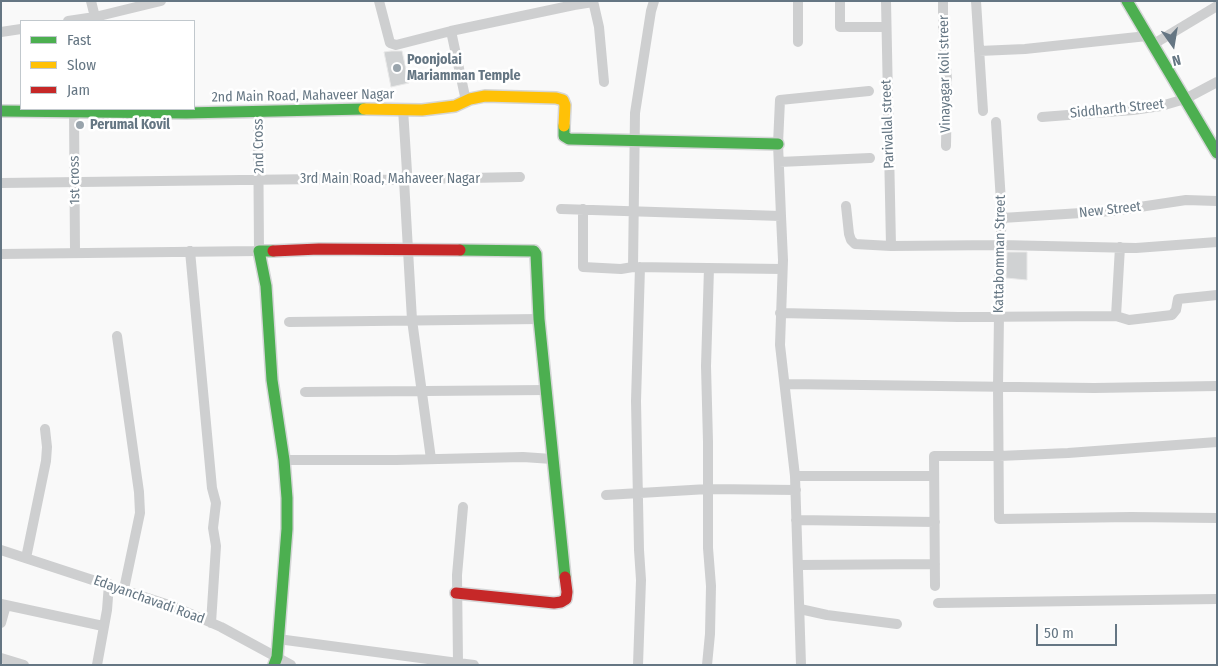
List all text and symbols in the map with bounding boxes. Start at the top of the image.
street label: Vinayagar Koil streer [936,15,954,133]
legend [20,20,195,110]
north arrow [1148,20,1198,70]
text: Fast [67,31,91,49]
text: N [1170,51,1182,69]
place label: Poonjolai Mariamman Temple [407,52,521,84]
text: Slow [67,56,96,74]
marker: Poonjolai Mariamman Temple [391,62,403,74]
street label: Parivallal street [878,79,898,169]
text: Jam [67,81,90,99]
street label: 2nd Main Road, Mahaveer Nagar [211,86,395,106]
street label: Siddharth Street [1069,96,1165,122]
place label: Perumal Kovil [90,117,170,133]
street label: 2nd Cross [250,118,268,174]
marker: Perumal Kovil [74,119,86,131]
street label: 1st cross [66,155,84,205]
street label: 3rd Main Road, Mahaveer Nagar [300,171,480,187]
street label: Kattabomman Street [991,195,1009,313]
street label: New Street [1078,198,1142,222]
street label: Edayanchavadi Road [91,572,207,628]
scale bar [1038,614,1119,646]
text: 50 m [1044,624,1074,642]

